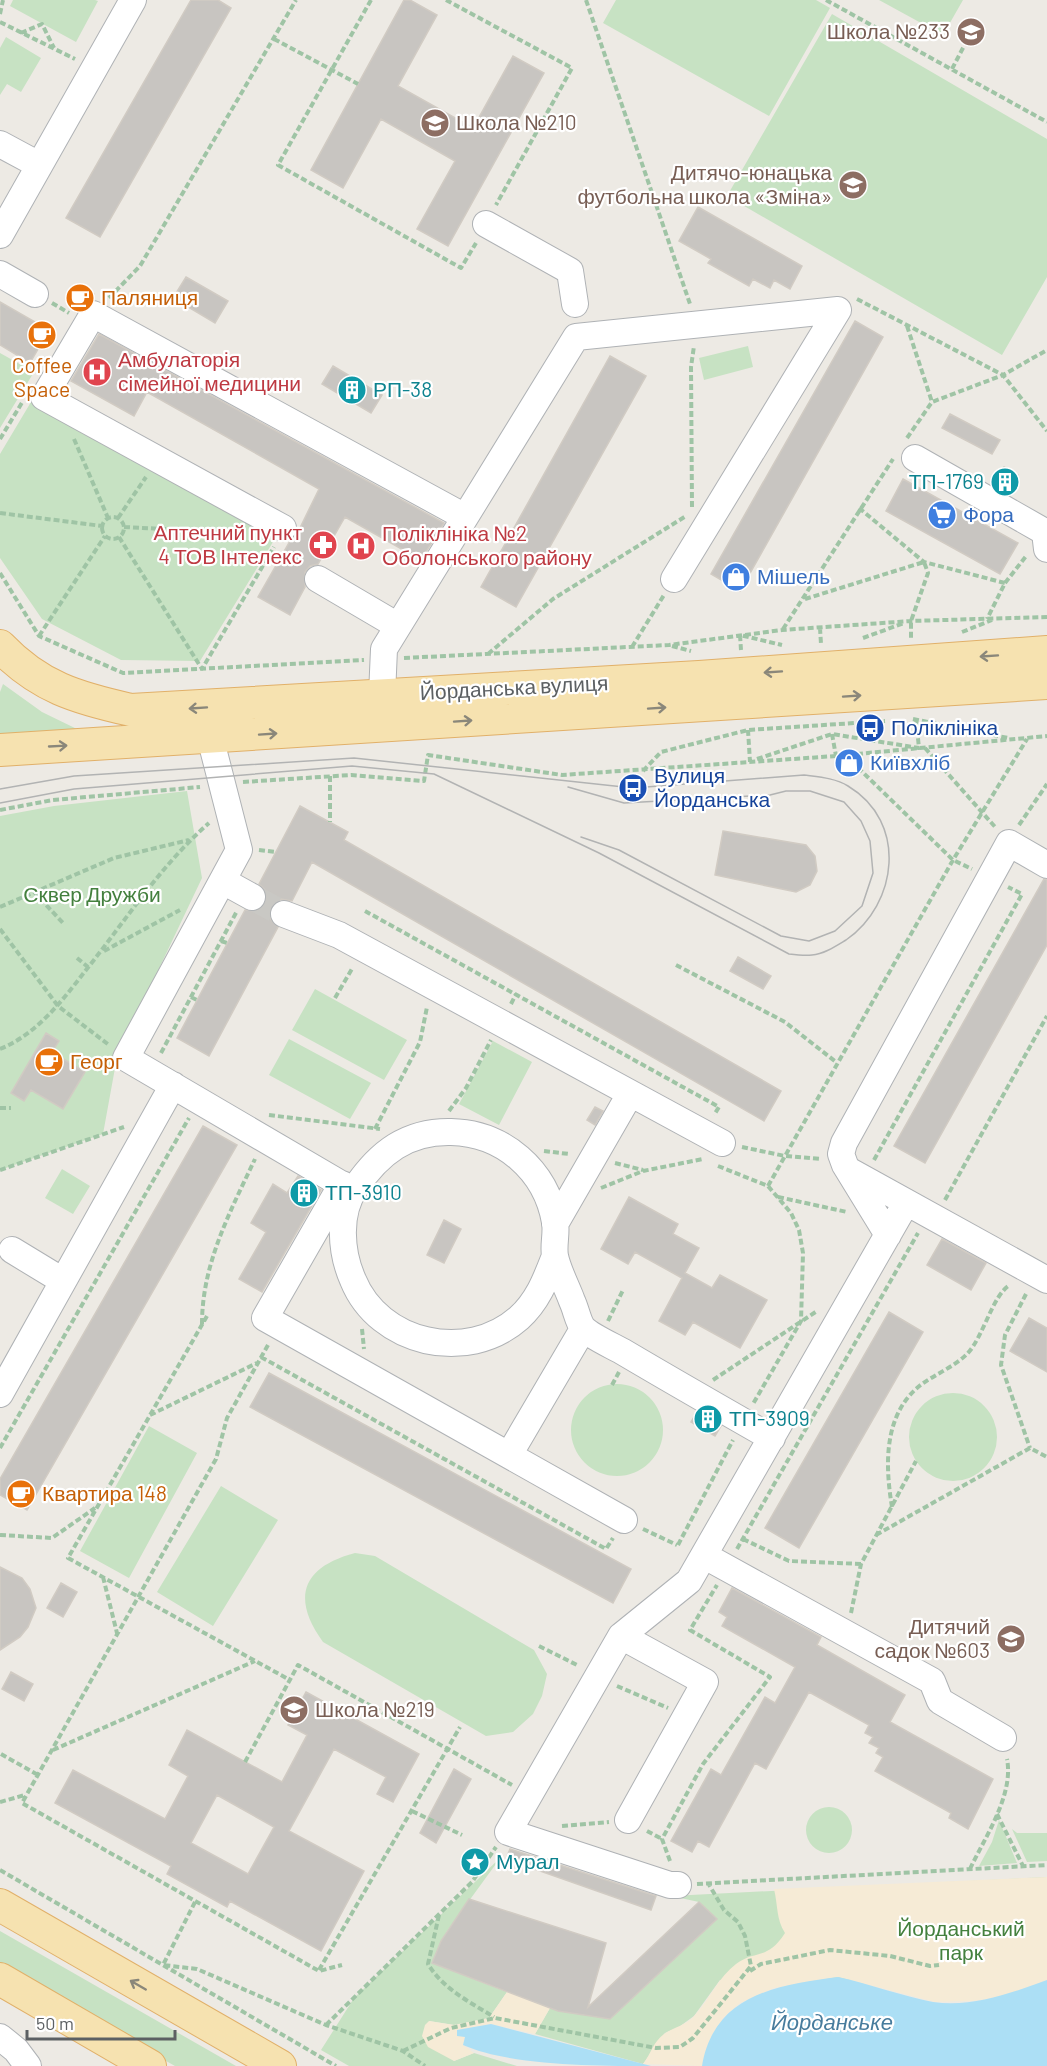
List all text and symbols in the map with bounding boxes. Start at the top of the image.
school or university icon: Школа №233 [955,16,987,48]
place label: Школа №233 [827,18,950,43]
school or university icon: Школа №210 [419,107,451,139]
place label: Школа №210 [456,109,577,134]
place label: Дитячо-юнацька футбольна школа «Зміна» [578,159,832,208]
school or university icon: Дитячо-юнацька футбольна школа «Зміна» [837,169,869,201]
cafe icon: Паляниця [64,282,96,314]
place label: Паляниця [101,284,198,309]
cafe icon: Coffee Space [26,319,58,351]
place label: Амбулаторія сімейної медицини [118,346,301,395]
place label: Coffee Space [12,352,72,401]
hospital icon: Амбулаторія сімейної медицини [81,356,113,388]
building icon: РП-38 [336,374,368,406]
place label: РП-38 [373,376,432,401]
building icon: ТП-1769 [989,466,1021,498]
place label: ТП-1769 [909,468,984,493]
supermarket icon: Фора [926,499,958,531]
place label: Фора [963,501,1014,526]
place label: Аптечний пункт 4 ТОВ Інтелекс [154,519,302,568]
place label: Поліклініка №2 Оболонського району [382,520,592,569]
pharmacy icon: Аптечний пункт 4 ТОВ Інтелекс [307,529,339,561]
hospital icon: Поліклініка №2 Оболонського району [345,530,377,562]
shop icon: Мішель [720,561,752,593]
place label: Мішель [757,563,830,588]
one-way arrow [979,651,999,662]
one-way arrow [764,666,784,677]
street label: Йорданська вулиця [419,669,609,704]
one-way arrow [841,690,861,701]
one-way arrow [189,703,209,714]
one-way arrow [647,703,667,714]
bus stop icon: Поліклініка [854,712,886,744]
place label: Поліклініка [891,714,998,739]
one-way arrow [452,715,472,726]
one-way arrow [258,728,278,739]
one-way arrow [48,741,68,752]
shop icon: Київхліб [833,747,865,779]
place label: Київхліб [870,749,950,774]
place label: Вулиця Йорданська [654,762,771,811]
bus stop icon: Вулиця Йорданська [617,772,649,804]
park label: Сквер Дружби [23,881,161,906]
cafe icon: Георг [33,1046,65,1078]
place label: Георг [70,1048,123,1073]
building icon: ТП-3910 [288,1177,320,1209]
place label: ТП-3910 [325,1179,402,1204]
building icon: ТП-3909 [692,1403,724,1435]
place label: ТП-3909 [729,1405,810,1430]
cafe icon: Квартира 148 [5,1478,37,1510]
place label: Квартира 148 [42,1480,167,1505]
place label: Дитячий садок №603 [874,1613,990,1662]
school or university icon: Дитячий садок №603 [995,1623,1027,1655]
school or university icon: Школа №219 [278,1694,310,1726]
place label: Школа №219 [315,1696,435,1721]
place icon: Мурал [459,1846,491,1878]
place label: Мурал [496,1848,560,1873]
park label: Йорданський парк [897,1915,1025,1964]
one-way arrow [130,1978,147,1990]
scale bar [27,2003,176,2041]
water label: Йорданське [771,2008,893,2035]
text: 50 m [36,2012,74,2034]

